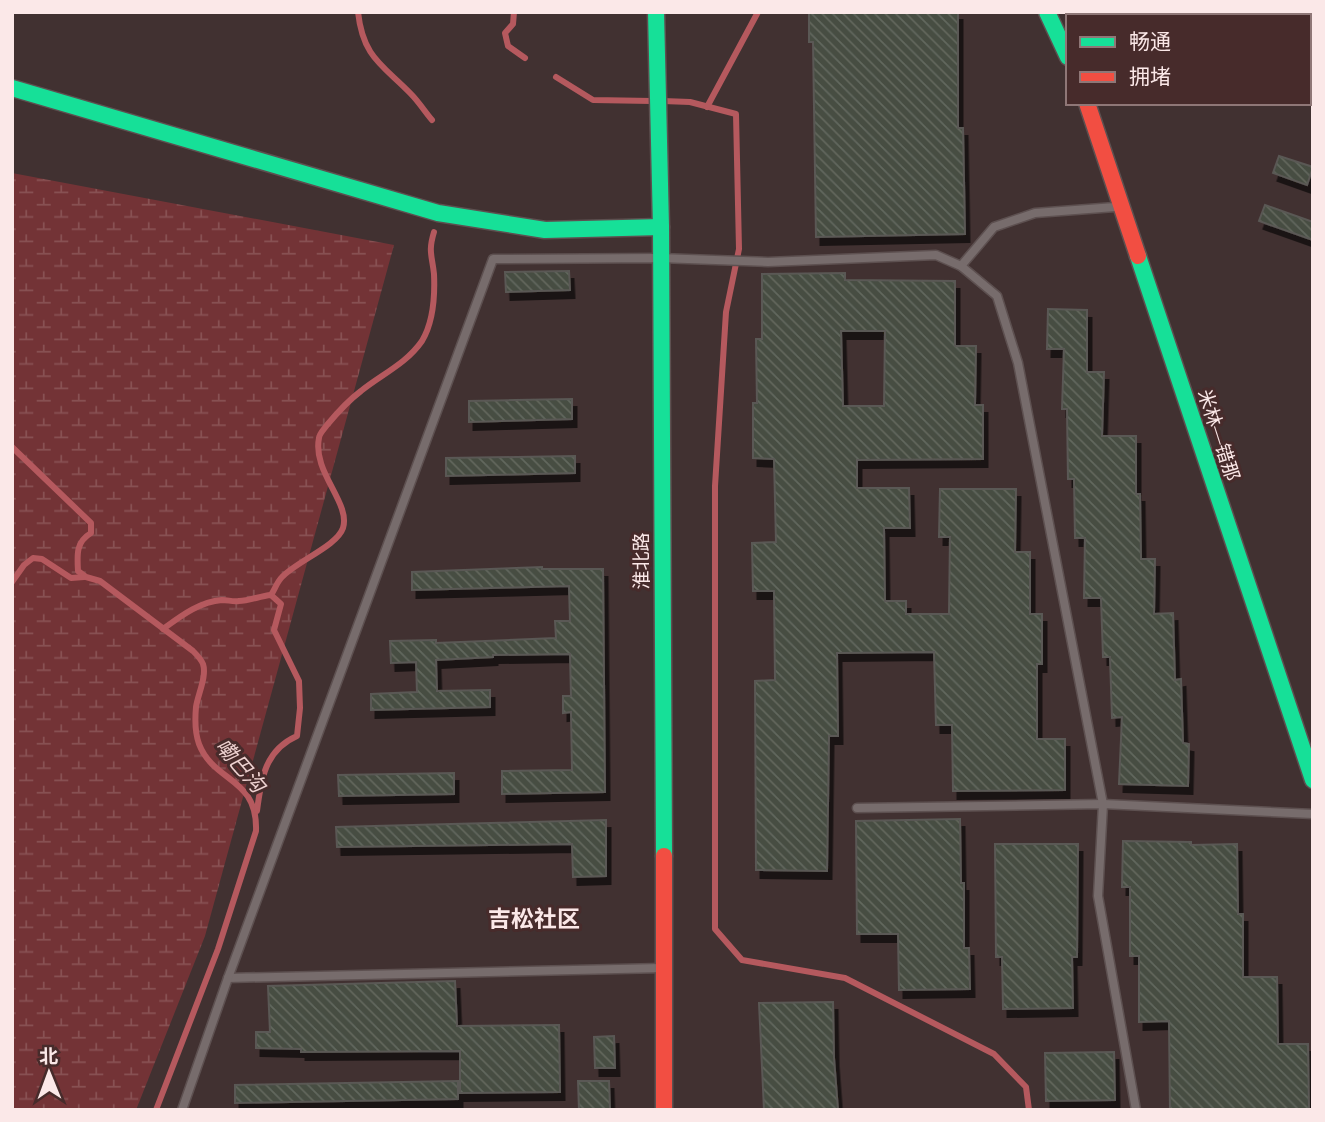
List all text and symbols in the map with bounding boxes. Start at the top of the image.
legend [1066,14,1311,105]
text: 畅通 [1129,28,1171,54]
text: 拥堵 [1129,63,1171,89]
street label: 米林—错那 [1193,386,1245,484]
street label: 淮北路 [629,532,653,590]
water label: 嘞巴沟 [211,733,273,799]
district label: 吉松社区 [488,904,580,933]
north arrow [14,1038,84,1108]
text: 北 [39,1044,58,1068]

